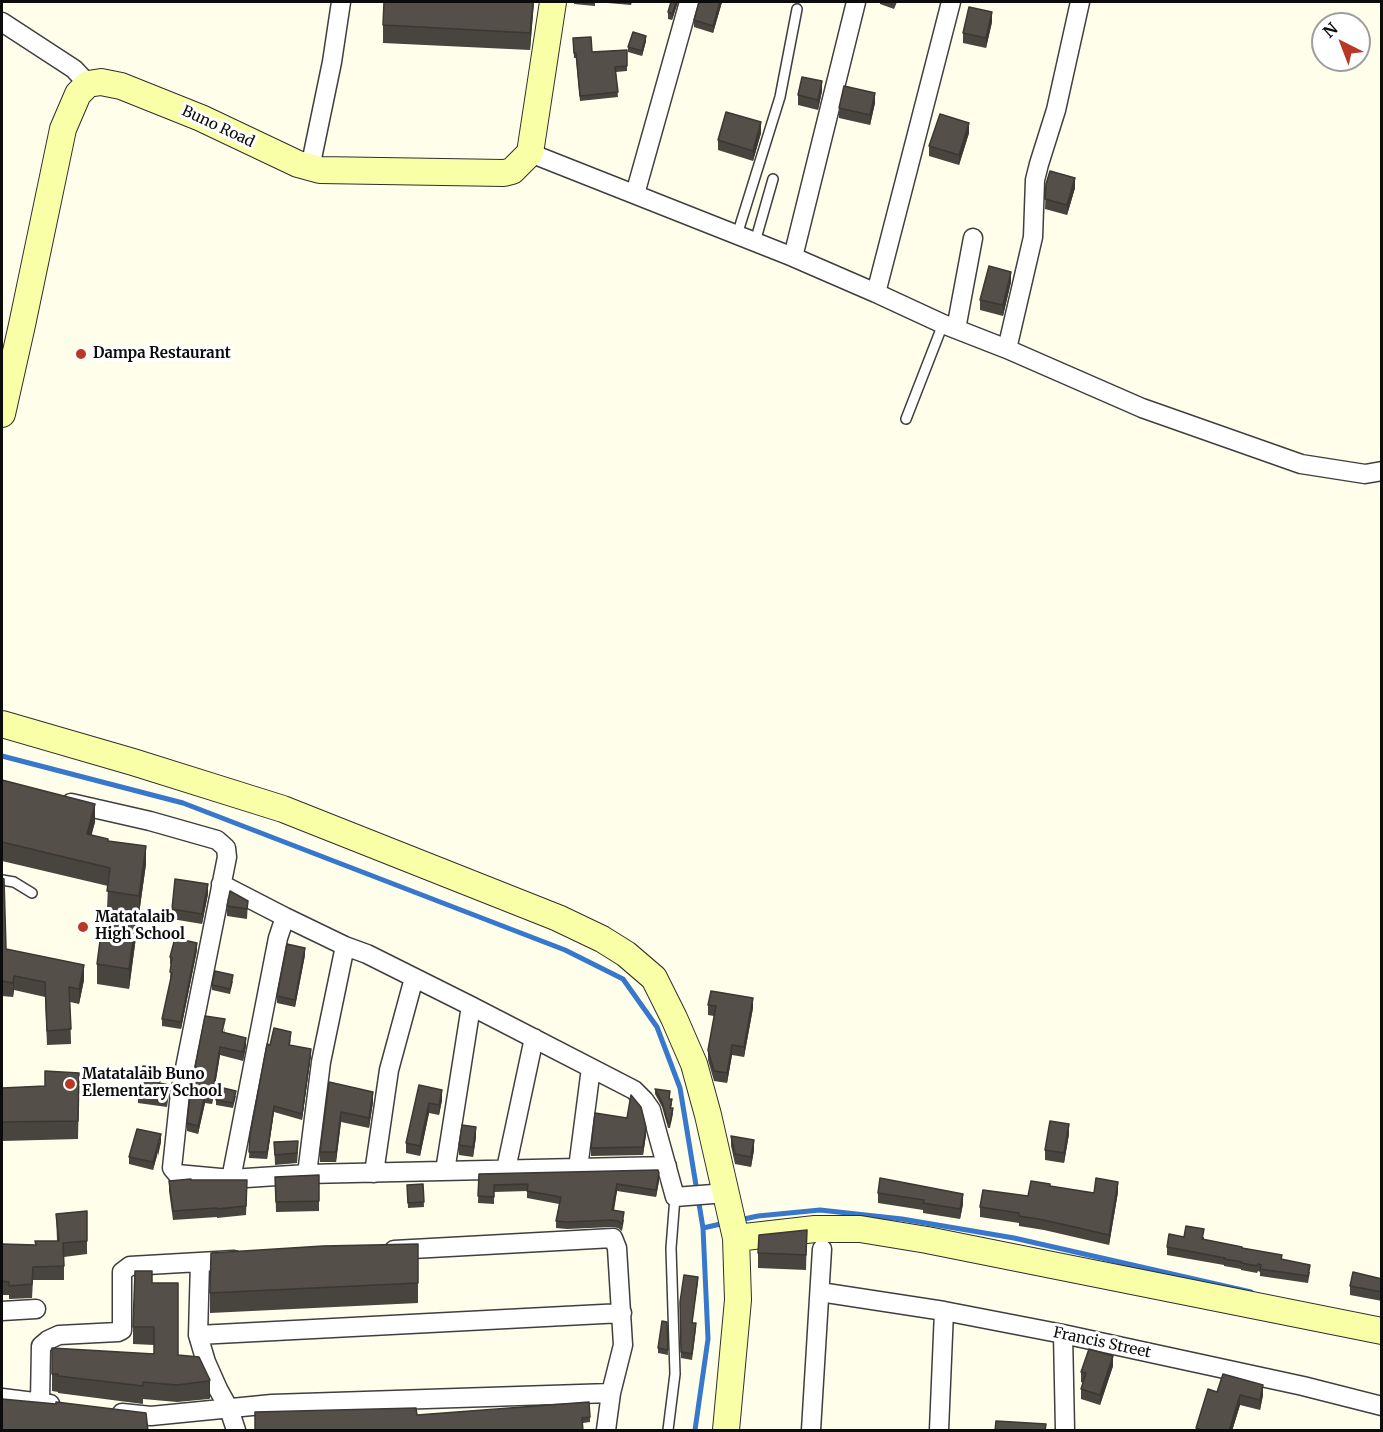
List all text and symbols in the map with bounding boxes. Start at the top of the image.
north arrow [1311,12,1371,72]
text: N [1319,18,1342,42]
street label: Buno Road [179,102,257,152]
place label: Dampa Restaurant [93,345,231,363]
marker: Dampa Restaurant [74,347,88,361]
place label: Matatalaib High School [95,909,185,944]
marker: Matatalaib High School [76,920,90,934]
place label: Matatalaib Buno Elementary School [82,1066,222,1101]
marker: Matatalaib Buno Elementary School [63,1077,77,1091]
street label: Francis Street [1051,1324,1153,1362]

